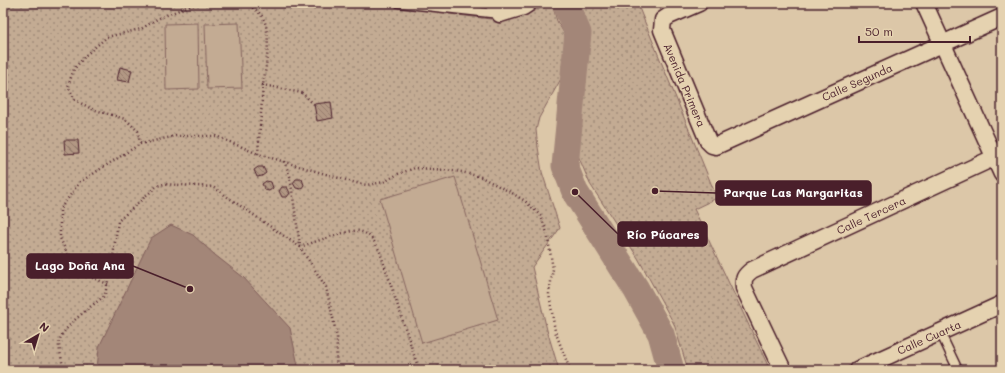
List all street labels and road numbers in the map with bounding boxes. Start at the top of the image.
street label: Avenida Primera [661,41,709,129]
street label: Calle Segunda [819,60,895,104]
street label: Calle Tercera [834,192,908,238]
street label: Calle Cuarta [895,316,963,358]

